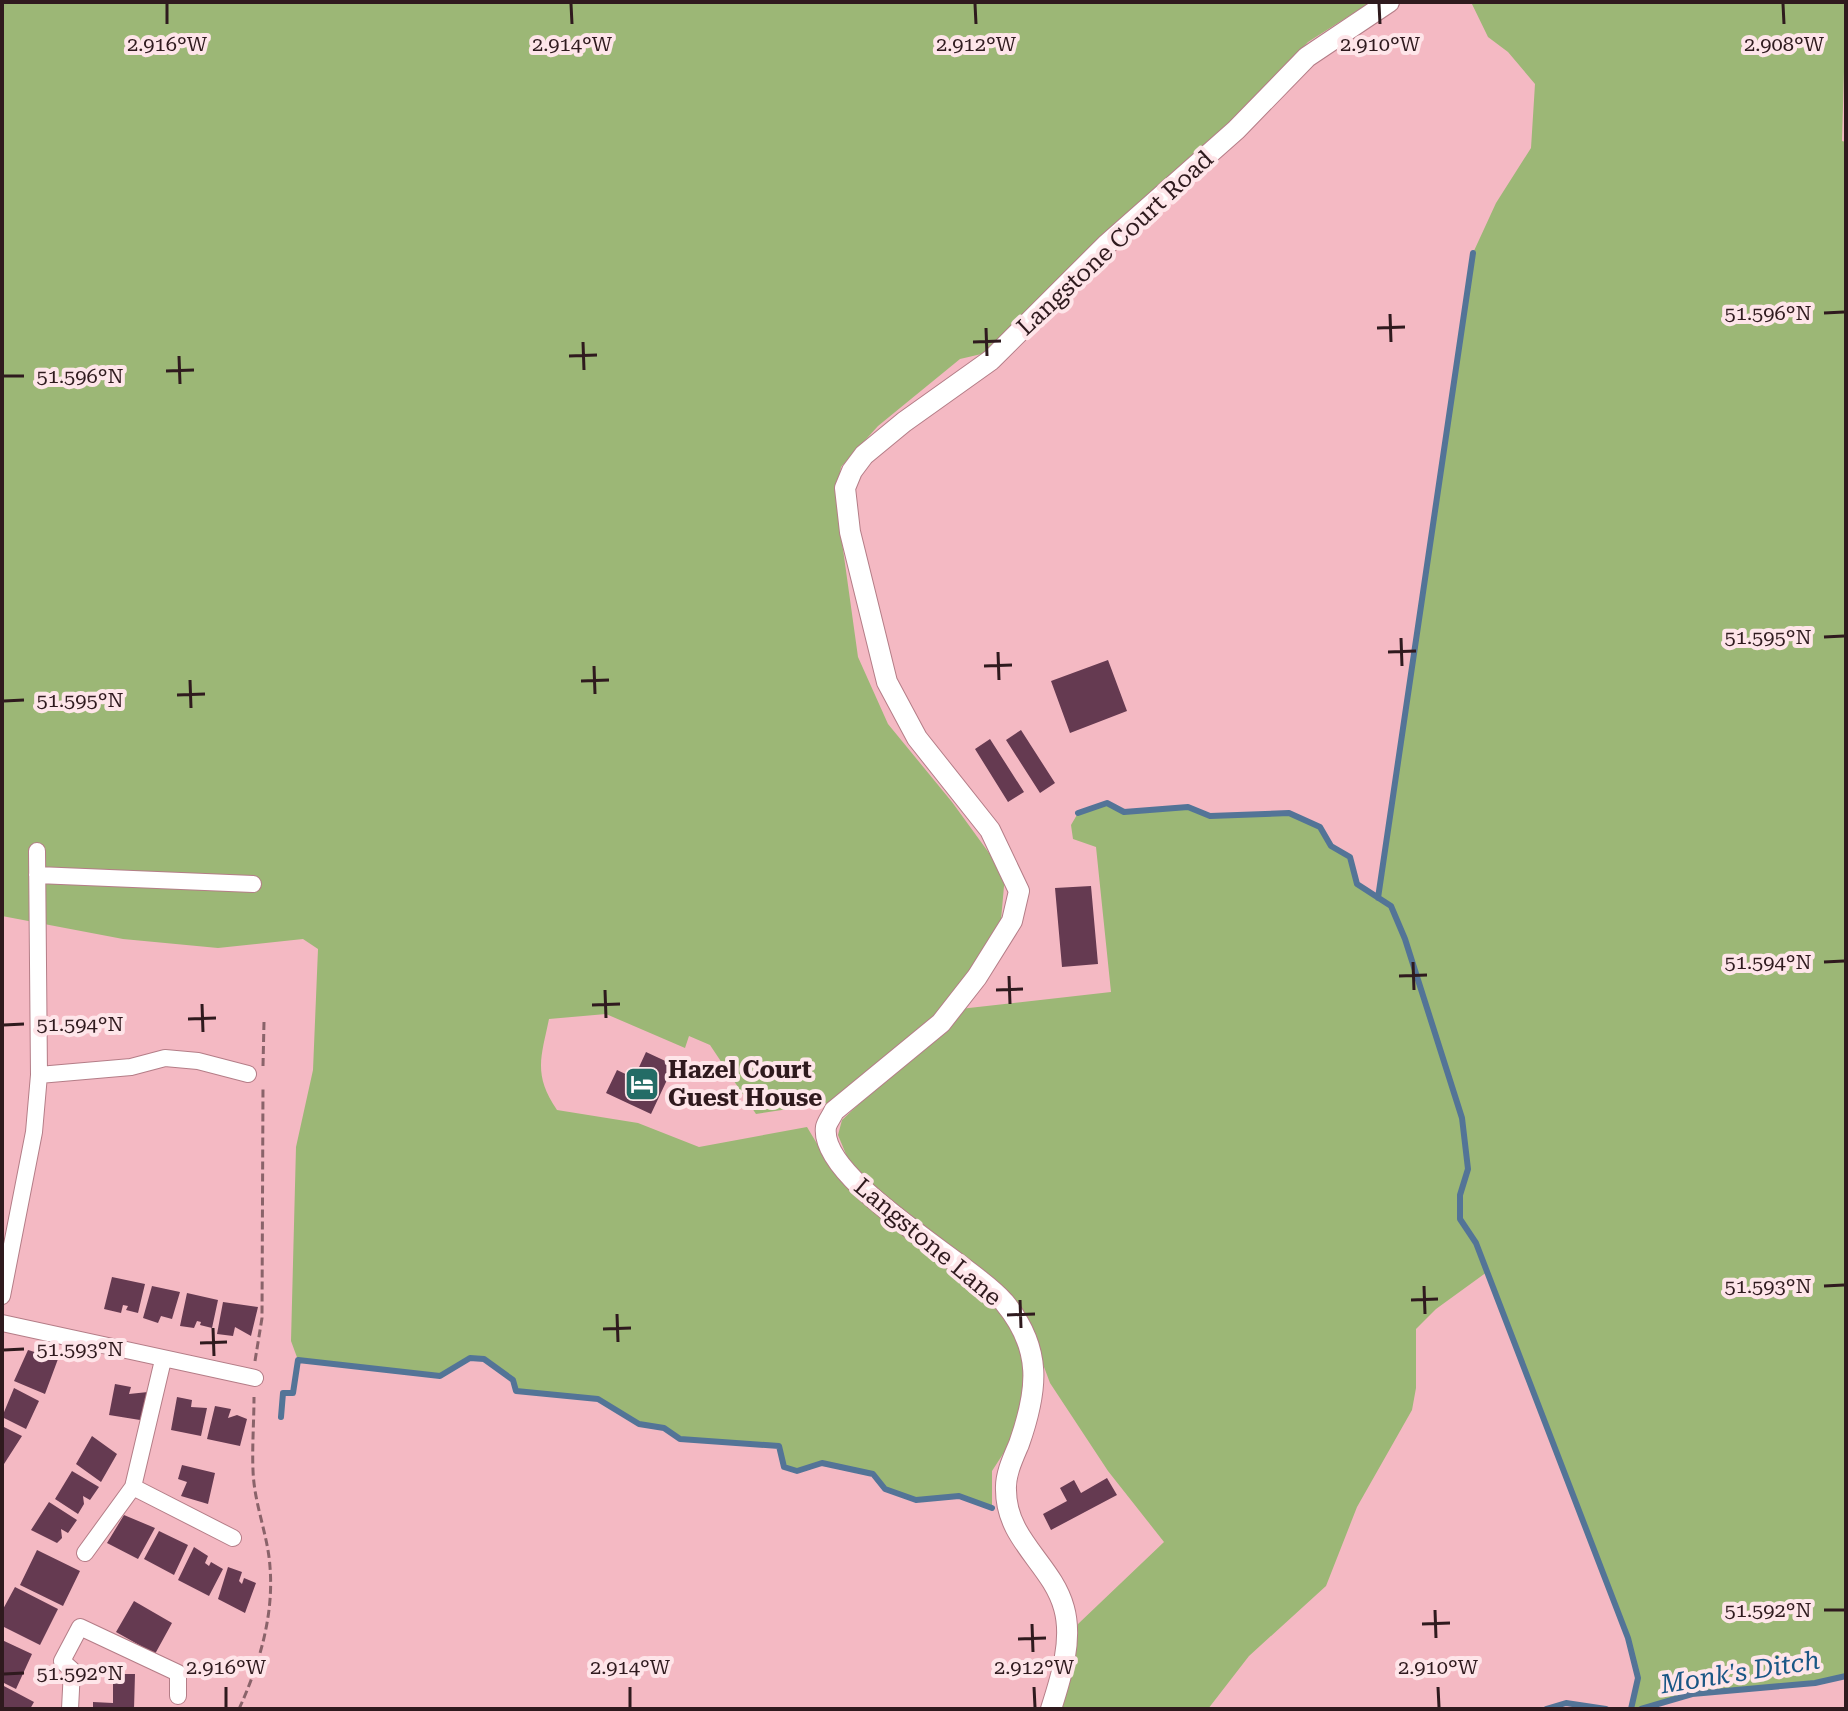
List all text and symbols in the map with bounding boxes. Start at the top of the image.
text: 2.916°W [127,32,208,56]
text: 2.914°W [532,32,613,56]
text: 2.912°W [936,32,1017,56]
text: 2.910°W [1340,32,1421,56]
text: 2.908°W [1744,32,1825,56]
street label: Langstone Court Road [1011,145,1219,341]
text: 51.596°N [1725,301,1811,325]
text: 51.596°N [37,364,123,388]
text: 51.595°N [1725,625,1811,649]
text: 51.595°N [37,688,123,712]
text: 51.594°N [1725,950,1811,974]
text: 51.594°N [37,1012,123,1036]
place label: Hazel Court Guest House [668,1056,822,1112]
hotel icon: Hazel Court Guest House [623,1065,661,1103]
street label: Langstone Lane [849,1172,1007,1312]
text: 51.593°N [1725,1274,1811,1298]
text: 51.593°N [37,1337,123,1361]
text: 51.592°N [1725,1598,1811,1622]
water label: Monk's Ditch [1657,1645,1822,1700]
text: 2.916°W [186,1655,267,1679]
text: 2.914°W [590,1655,671,1679]
text: 2.912°W [994,1655,1075,1679]
text: 2.910°W [1398,1655,1479,1679]
text: 51.592°N [37,1661,123,1685]

